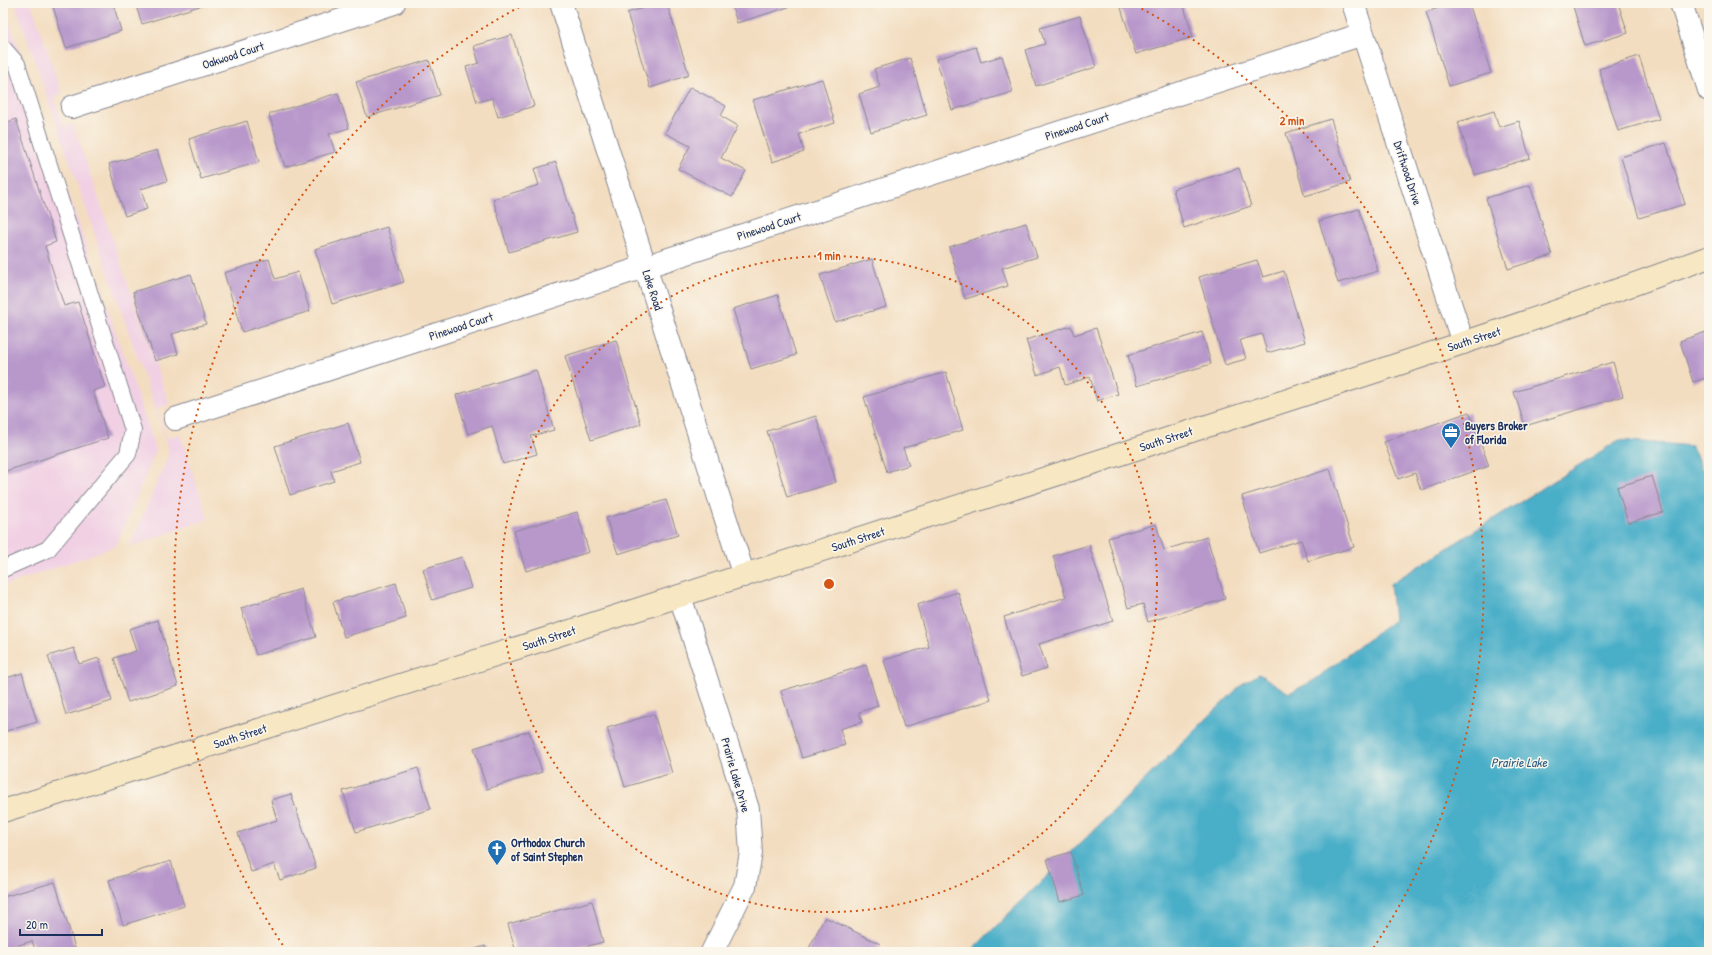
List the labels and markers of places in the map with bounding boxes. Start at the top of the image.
place label: Buyers Broker of Florida [1465,417,1528,448]
office icon: Buyers Broker of Florida [1440,421,1462,449]
centre of rings [822,577,836,591]
place label: Orthodox Church of Saint Stephen [511,834,586,866]
church icon: Orthodox Church of Saint Stephen [486,838,508,866]

